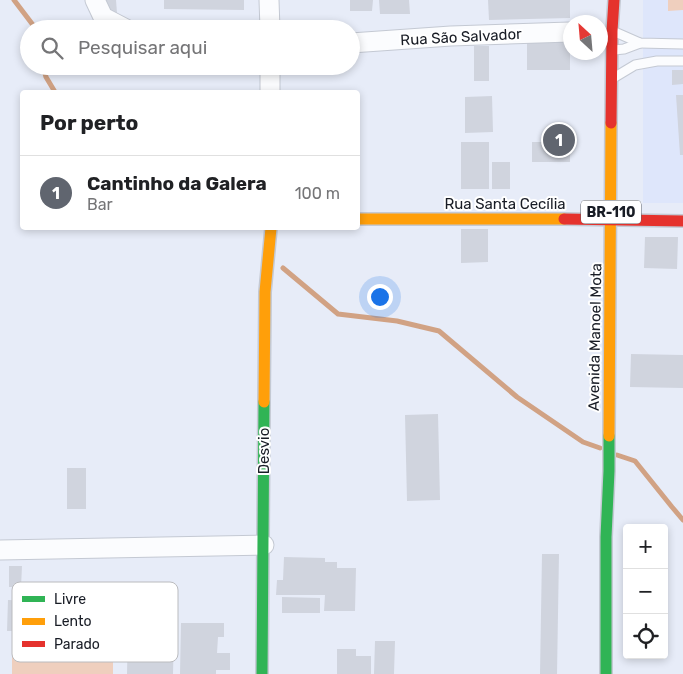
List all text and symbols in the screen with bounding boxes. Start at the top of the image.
north arrow [563,15,608,60]
search box [20,20,360,75]
street label: Rua São Salvador [400,25,522,49]
icon: search [38,34,66,62]
text: Pesquisar aqui [78,36,207,59]
text: Por perto [40,110,138,135]
pin: 1 [543,121,575,159]
text: Cantinho da Galera [87,172,267,195]
text: 1 [52,184,60,203]
text: 100 m [295,184,340,203]
text: Bar [87,195,113,214]
street label: Rua Santa Cecília [444,195,566,213]
road number: BR-110 [581,200,641,223]
street label: Avenida Manoel Mota [585,263,605,411]
your location [367,284,393,310]
street label: Desvio [255,428,273,474]
map controls [623,524,668,659]
button: + [623,524,668,569]
button: − [623,569,668,614]
legend [12,582,178,662]
text: Livre [54,591,86,608]
text: Lento [54,613,91,630]
button: locate [623,614,668,659]
text: Parado [54,636,100,653]

